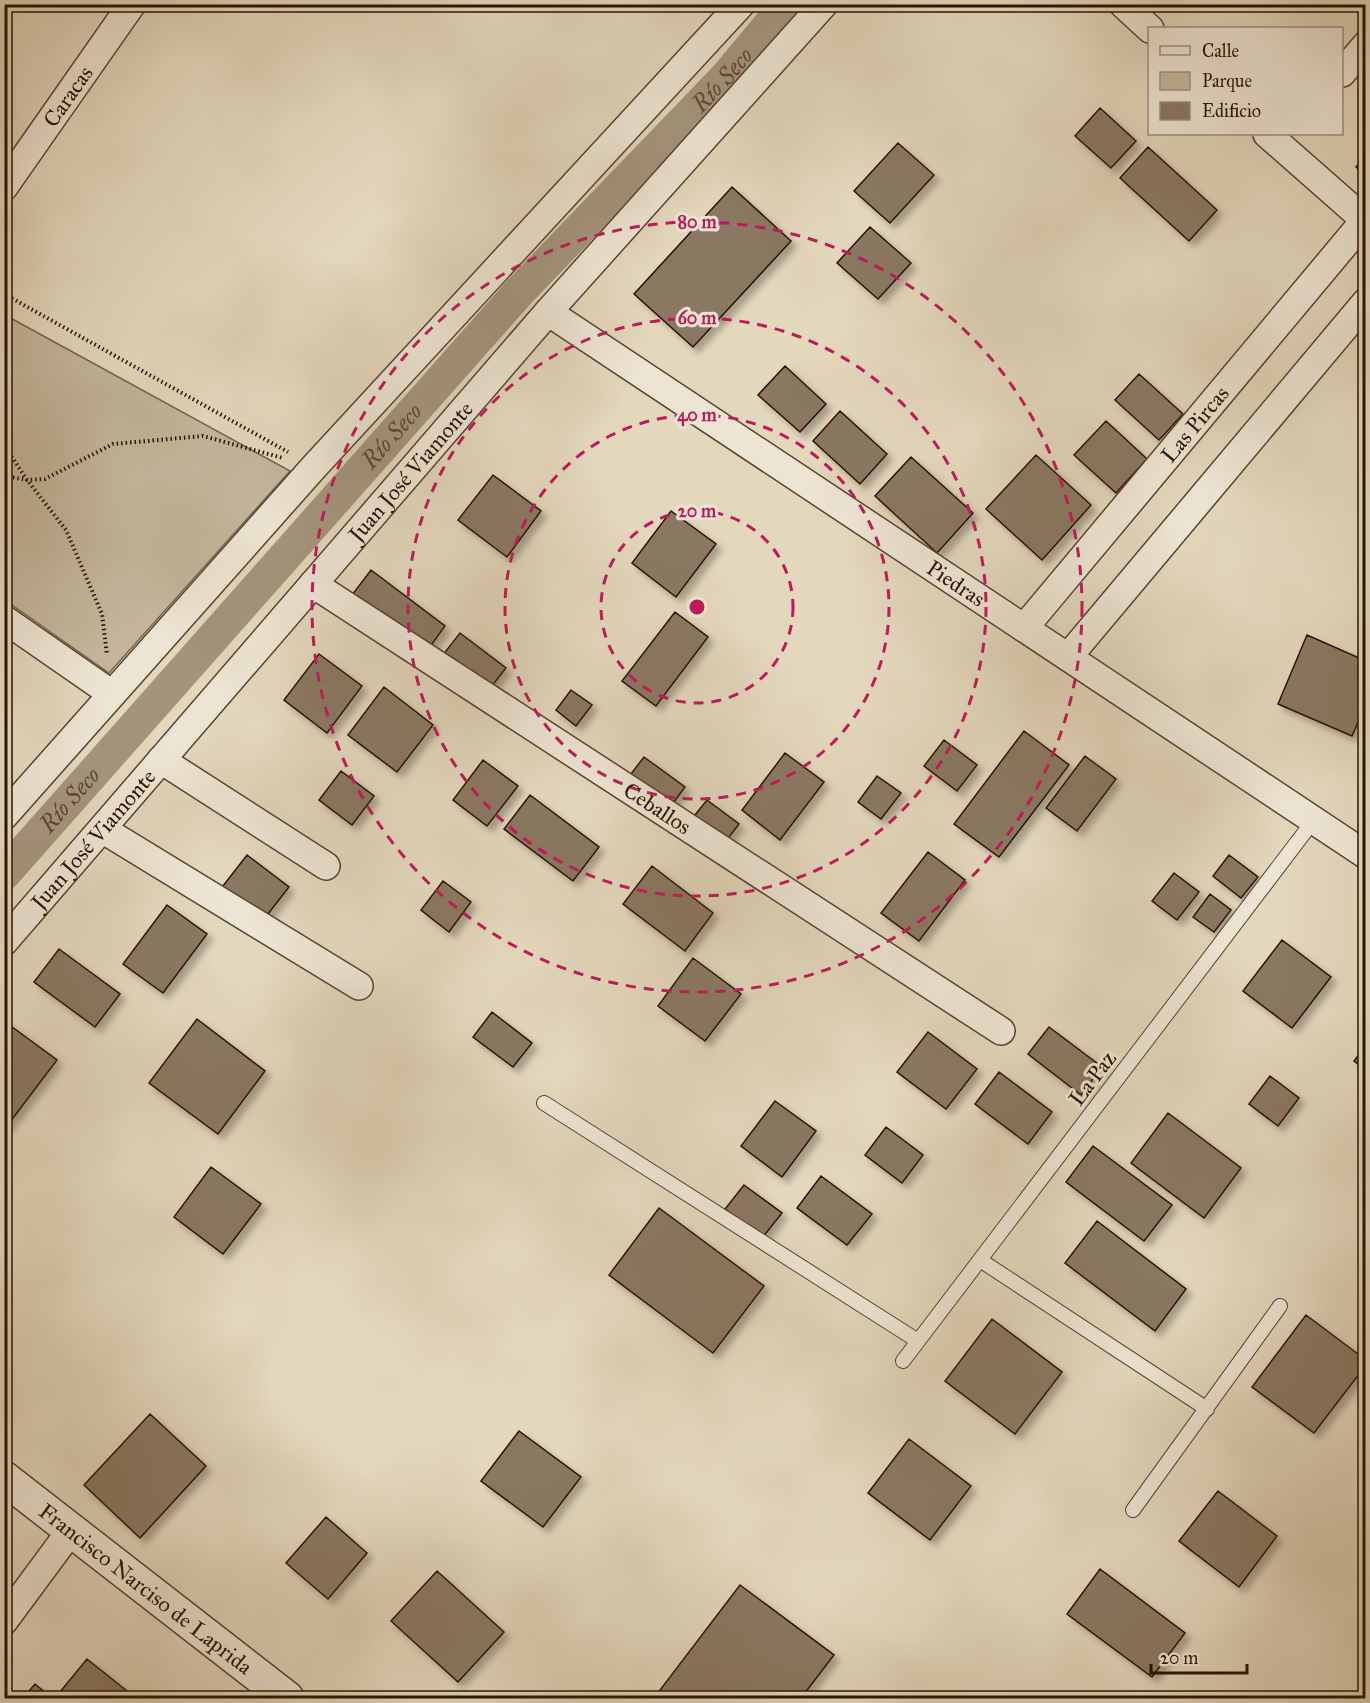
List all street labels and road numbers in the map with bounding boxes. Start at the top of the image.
street label: Caracas [37,61,99,132]
street label: Las Pircas [1155,380,1235,468]
street label: Juan José Viamonte [342,396,479,549]
street label: Piedras [922,554,990,612]
street label: Juan José Viamonte [24,764,161,917]
street label: Ceballos [618,777,696,840]
street label: La Paz [1063,1045,1122,1111]
street label: Francisco Narciso de Laprida [34,1497,258,1681]

